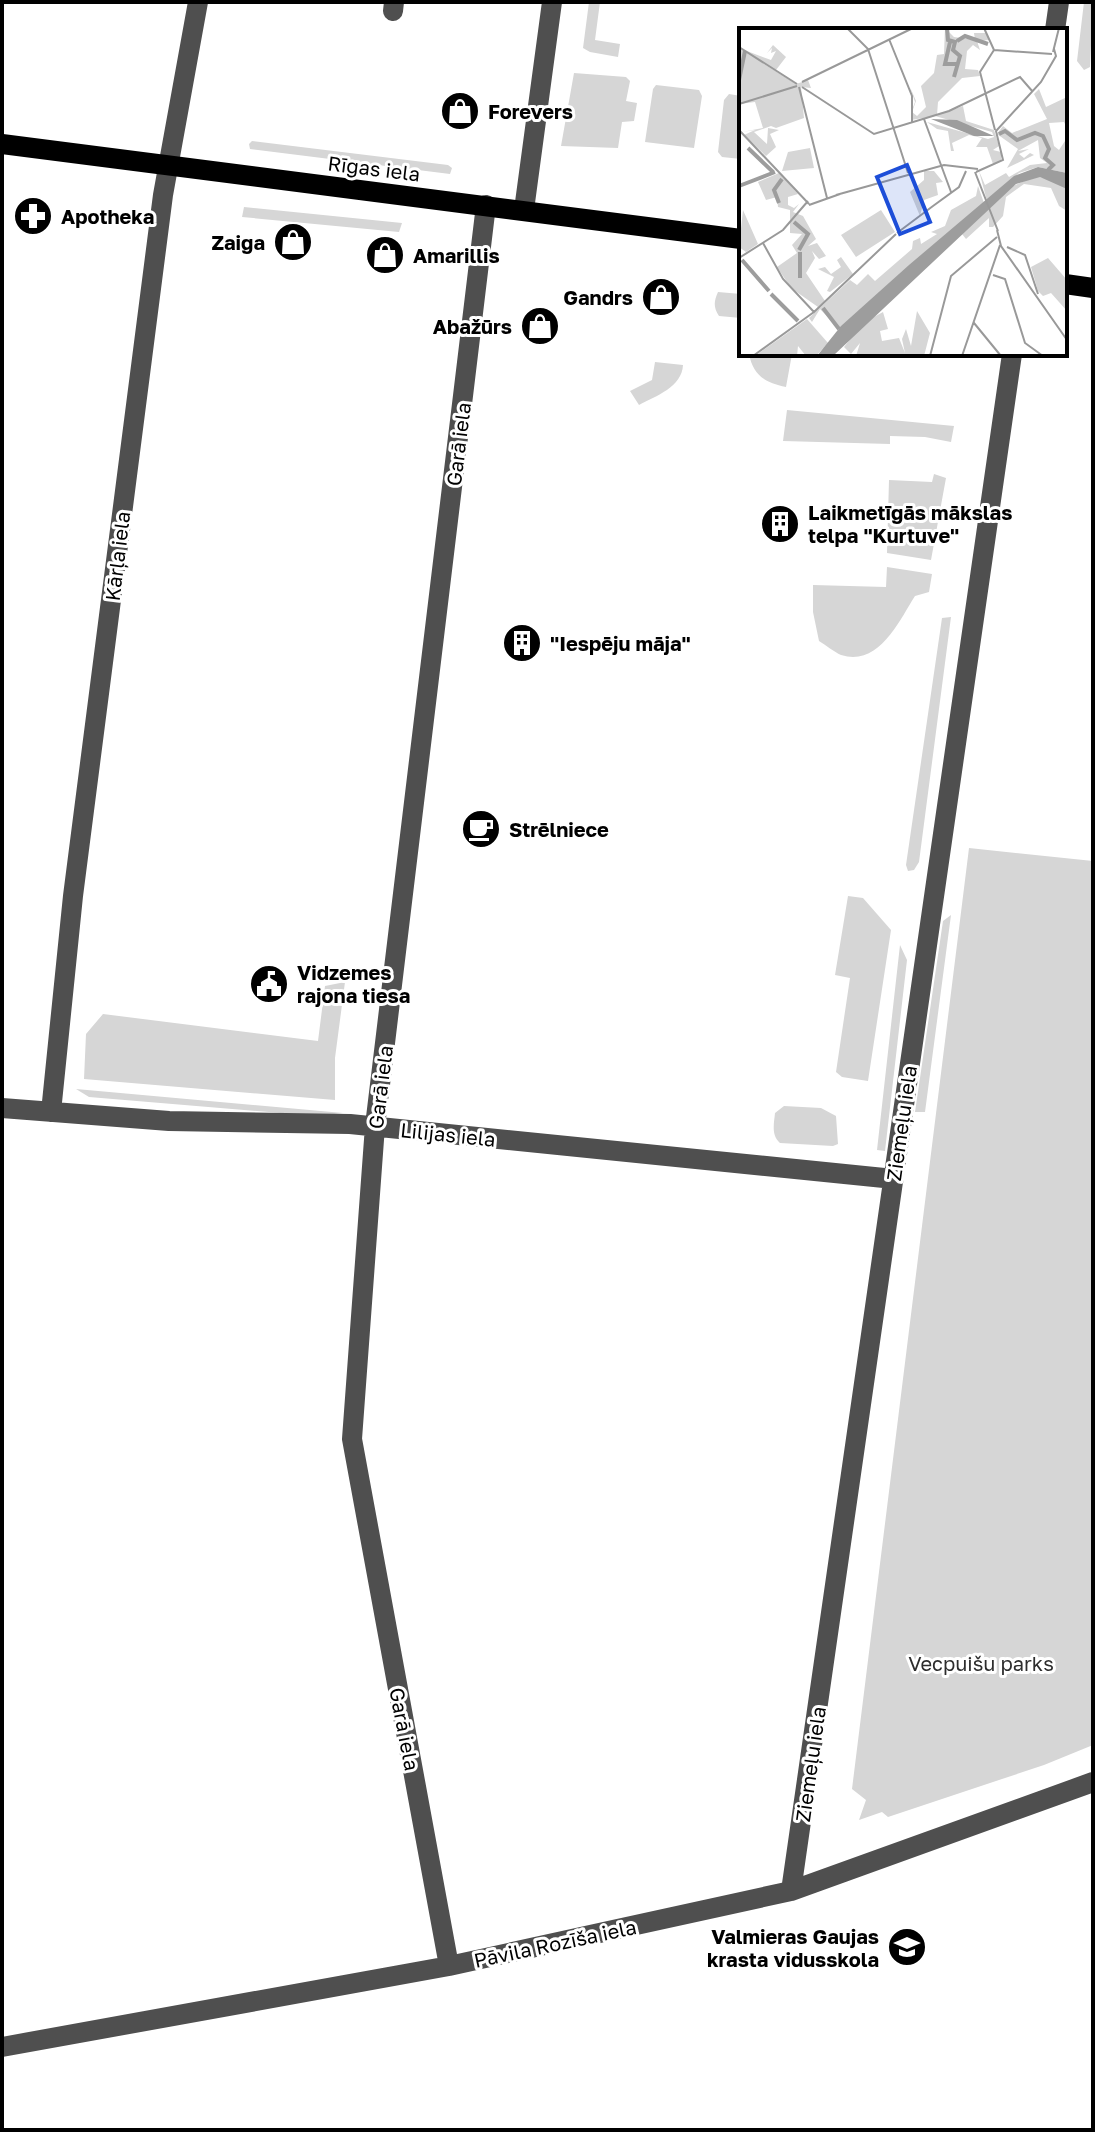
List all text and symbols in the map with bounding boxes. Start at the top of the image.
inset map [739,28,1067,356]
shop icon: Forevers [439,90,481,132]
place label: Forevers [488,99,573,123]
street label: Rīgas iela [326,150,422,186]
pharmacy icon: Apotheka [12,195,54,237]
place label: Apotheka [61,204,154,228]
shop icon: Zaiga [272,221,314,263]
place label: Zaiga [211,230,265,254]
shop icon: Amarillis [364,234,406,276]
place label: Amarillis [413,243,500,267]
shop icon: Gandrs [640,276,682,318]
place label: Gandrs [563,285,633,309]
shop icon: Abažūrs [519,305,561,347]
place label: Abažūrs [433,314,512,338]
street label: Garā iela [441,401,475,487]
place label: Laikmetīgās mākslas telpa "Kurtuve" [808,500,1012,547]
building icon: Laikmetīgās mākslas telpa "Kurtuve" [759,503,801,545]
street label: Kārļa iela [100,510,135,602]
building icon: "Iespēju māja" [501,622,543,664]
place label: "Iespēju māja" [550,631,691,655]
cafe icon: Strēlniece [460,808,502,850]
place label: Strēlniece [509,817,609,841]
place label: Vidzemes rajona tiesa [297,960,410,1007]
public building icon: Vidzemes rajona tiesa [248,963,290,1005]
street label: Garā iela [363,1044,397,1130]
street label: Ziemeļu iela [881,1064,922,1182]
street label: Lilijas iela [399,1117,497,1151]
park label: Vecpuišu parks [908,1651,1054,1675]
street label: Garā iela [385,1685,425,1773]
street label: Ziemeļu iela [790,1705,831,1823]
street label: Pāvila Rozīša iela [472,1914,638,1972]
place label: Valmieras Gaujas krasta vidusskola [707,1924,879,1971]
school or university icon: Valmieras Gaujas krasta vidusskola [886,1926,928,1968]

